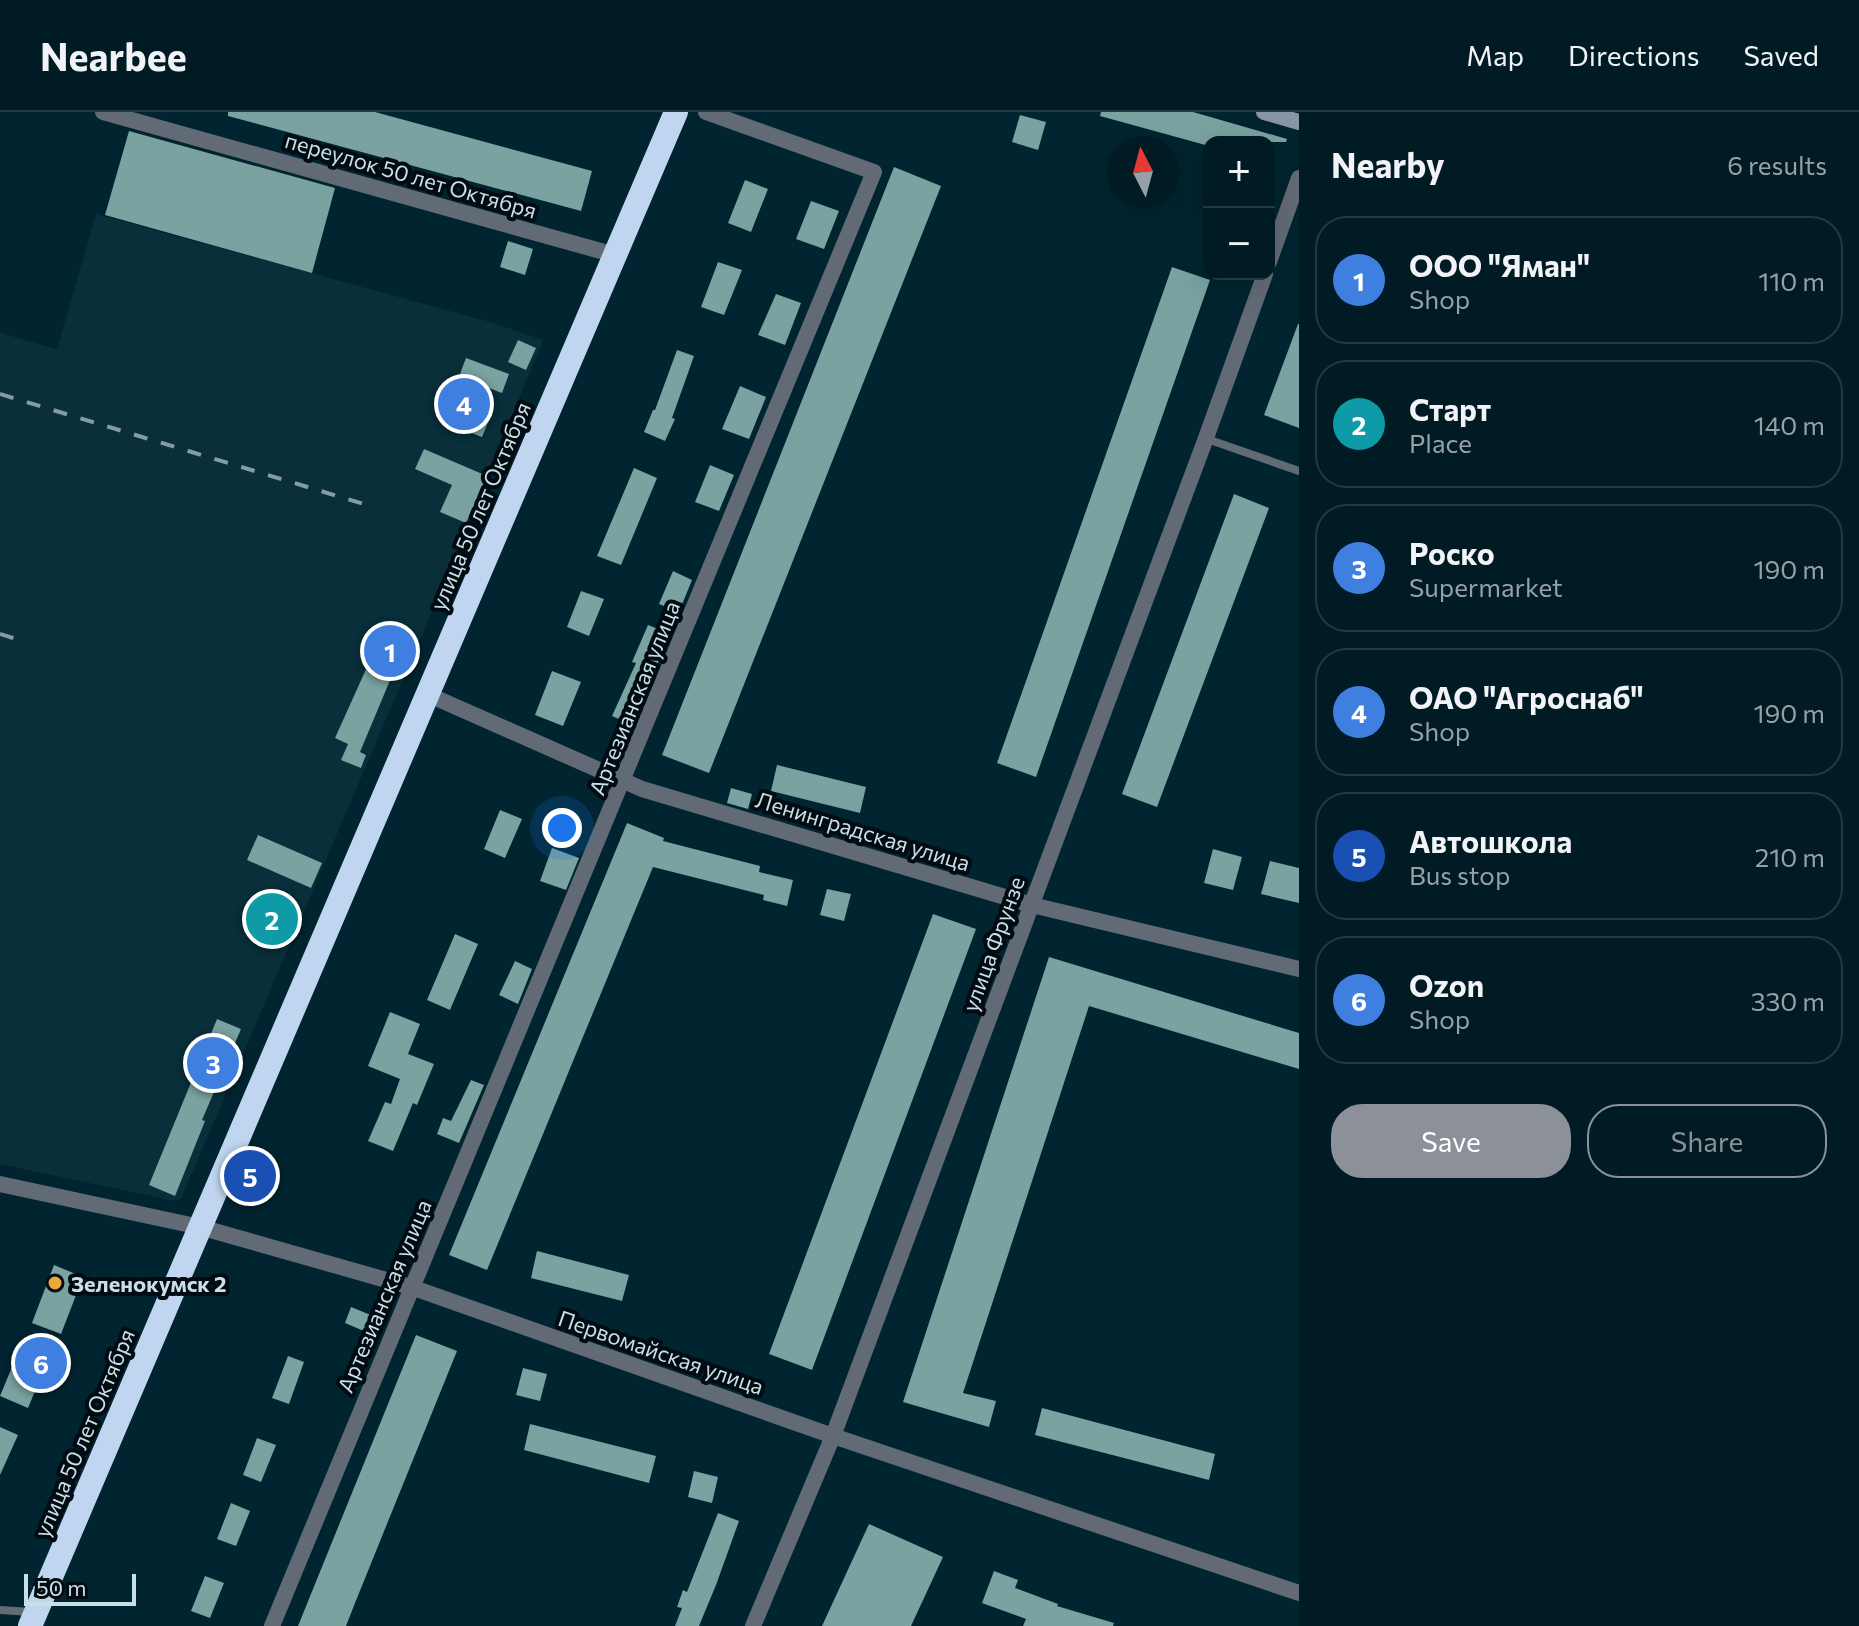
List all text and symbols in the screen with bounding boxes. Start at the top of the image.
text: Nearbee [40,32,187,79]
text: Map [1466,38,1524,72]
text: Directions [1568,38,1699,72]
text: Saved [1743,38,1819,72]
street label: переулок 50 лет Октября [282,126,540,224]
north arrow [1107,136,1179,208]
map controls [1203,136,1275,280]
button: + [1203,136,1275,208]
text: Nearby [1331,143,1445,185]
text: 6 results [1727,149,1827,180]
button: − [1203,208,1275,280]
text: ООО "Яман" [1409,246,1590,283]
text: 1 [1353,265,1365,296]
text: 110 m [1758,265,1825,296]
text: Shop [1409,283,1470,314]
pin: 4 [438,374,490,434]
text: Старт [1409,390,1491,427]
street label: улица 50 лет Октября [424,398,536,614]
text: 2 [1352,409,1366,440]
text: 140 m [1754,409,1825,440]
text: Place [1409,427,1472,458]
text: Роско [1409,534,1495,571]
text: 3 [1351,553,1367,584]
text: 190 m [1753,553,1825,584]
text: Supermarket [1409,571,1563,602]
street label: Артезианская улица [583,597,685,799]
pin: 1 [364,621,416,681]
text: ОАО "Агроснаб" [1409,678,1644,715]
text: 4 [1351,697,1367,728]
text: 190 m [1753,697,1825,728]
text: Shop [1409,715,1470,746]
street label: Ленинградская улица [753,786,973,876]
your location [542,808,582,848]
text: Автошкола [1409,822,1572,859]
text: 5 [1351,841,1367,872]
text: 210 m [1755,841,1825,872]
text: Bus stop [1409,859,1510,890]
street label: улица Фрунзе [956,873,1030,1015]
pin: 2 [246,889,298,949]
text: Ozon [1409,966,1484,1003]
text: 6 [1351,985,1367,1016]
text: 330 m [1751,985,1825,1016]
text: Shop [1409,1003,1470,1034]
pin: 3 [187,1033,239,1093]
button: Save [1331,1104,1571,1178]
button: Share [1587,1104,1827,1178]
pin: 5 [224,1146,276,1206]
street label: Артезианская улица [331,1196,437,1396]
place label: Зеленокумск 2 [71,1270,227,1297]
marker: Зеленокумск 2 [46,1274,64,1292]
street label: Первомайская улица [555,1304,767,1400]
street label: улица 50 лет Октября [28,1325,140,1541]
pin: 6 [15,1333,67,1393]
scale bar [24,1570,136,1606]
text: 50 m [36,1574,86,1601]

